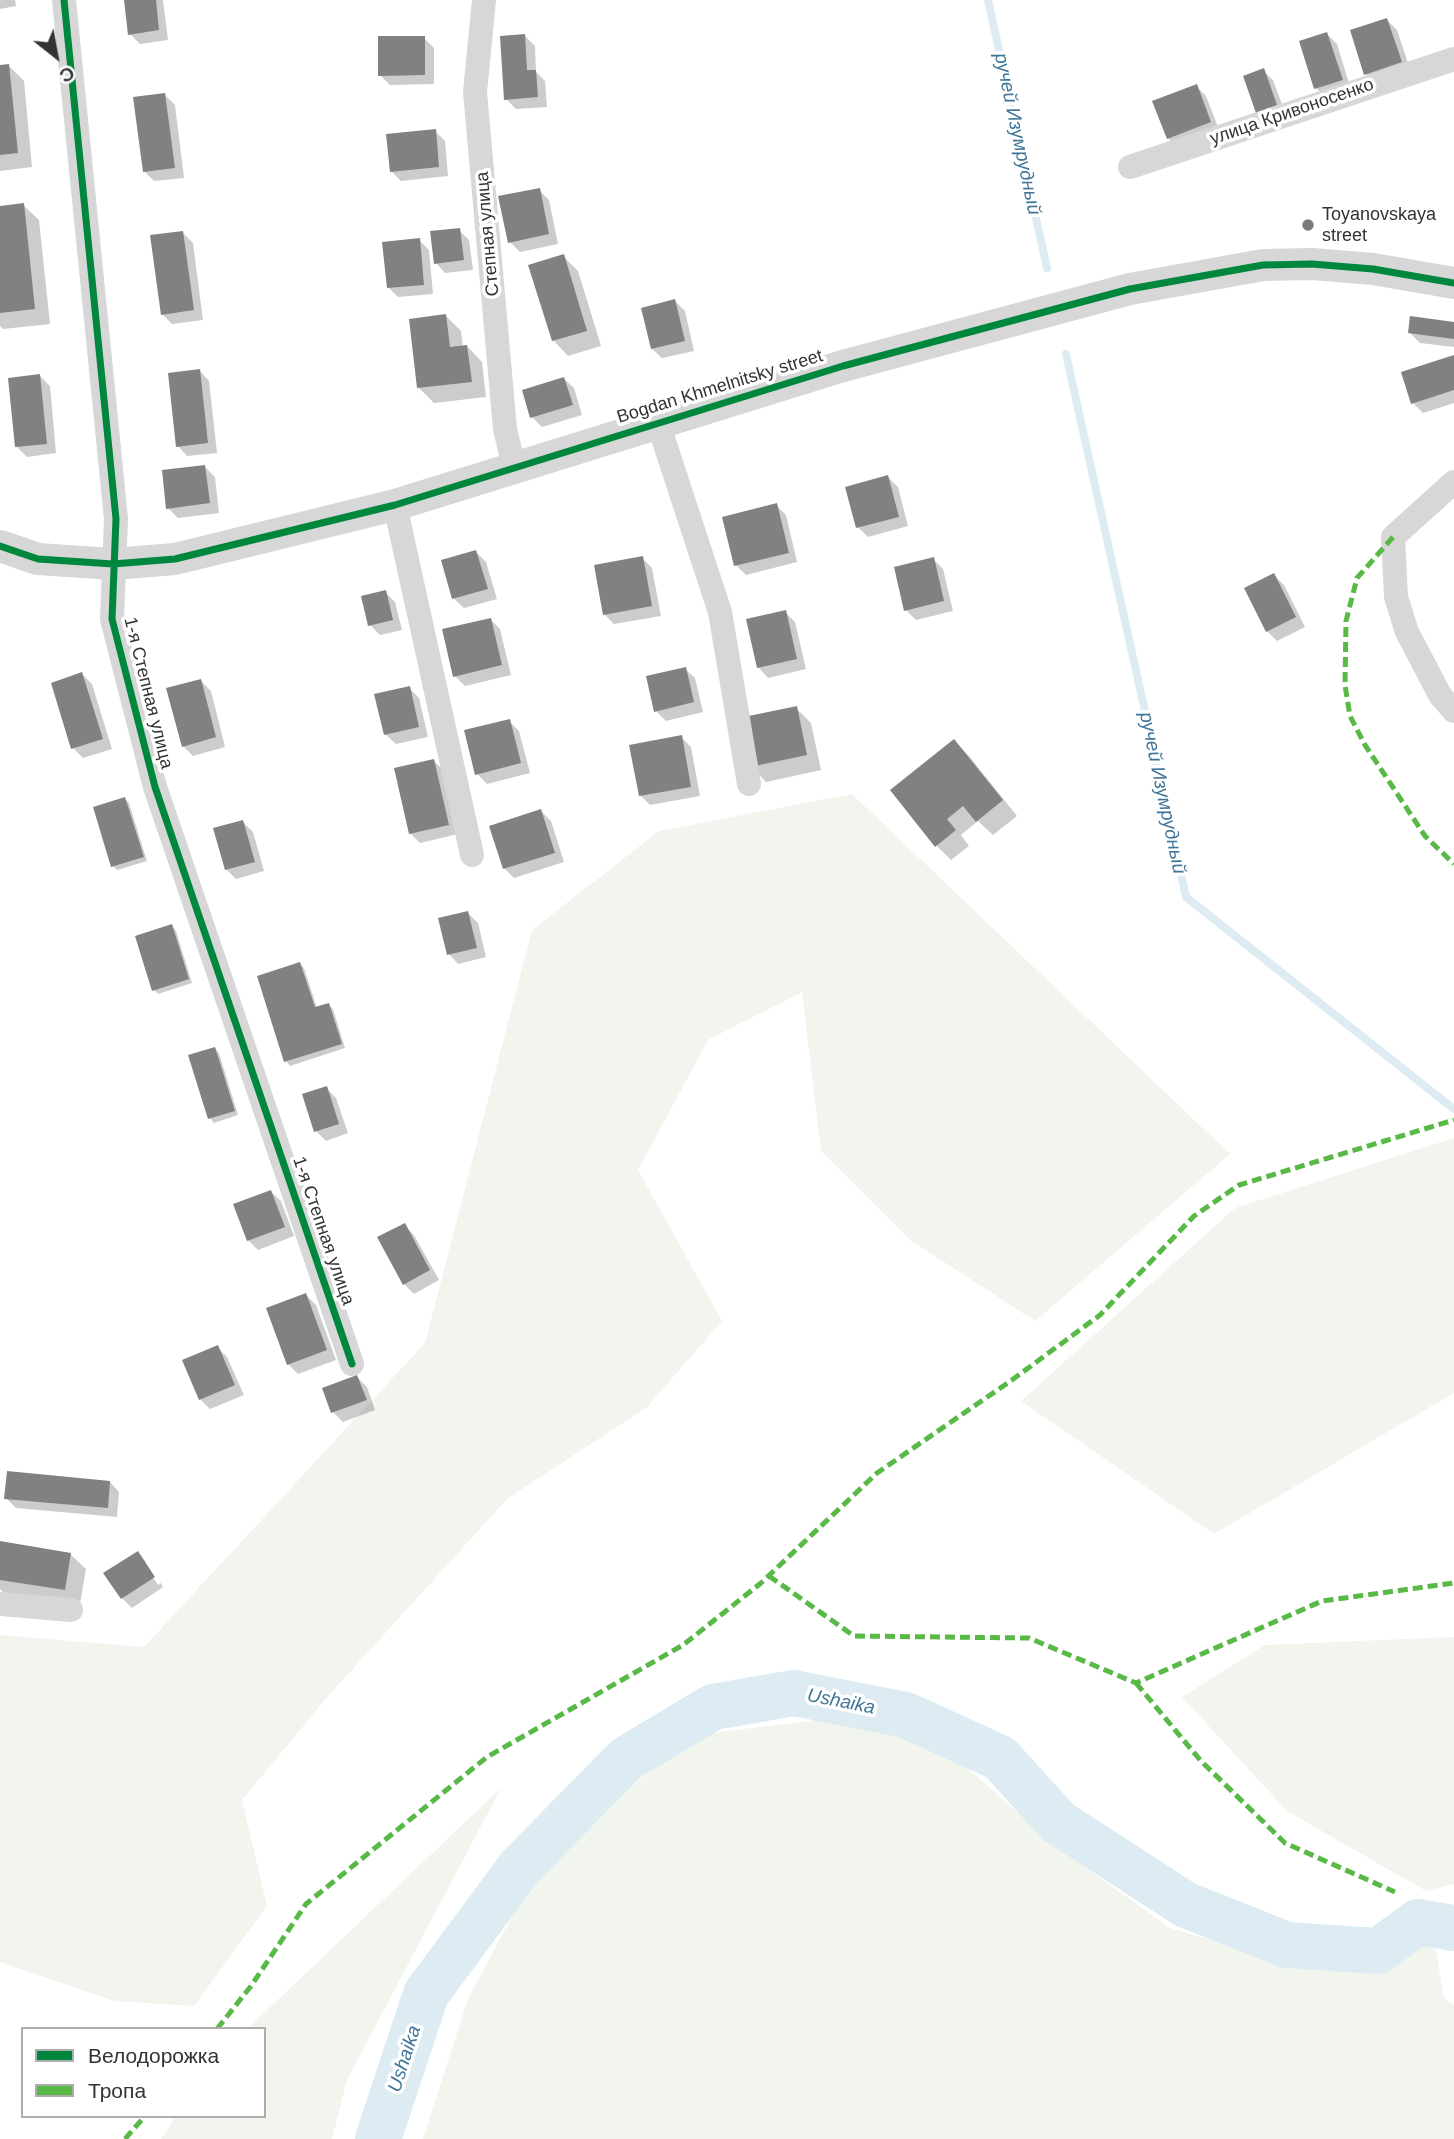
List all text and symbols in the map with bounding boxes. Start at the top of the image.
north arrow [21,21,91,91]
water label: ручей Изумрудный [989,51,1045,217]
text: С [56,62,78,87]
street label: улица Кривоносенко [1207,74,1377,150]
street label: Степная улица [472,171,504,297]
place label: Toyanovskaya street [1322,204,1436,246]
marker: Toyanovskaya street [1300,217,1316,233]
street label: Bogdan Khmelnitsky street [614,345,826,429]
street label: 1-я Степная улица [119,615,177,771]
water label: ручей Изумрудный [1134,710,1190,876]
street label: 1-я Степная улица [287,1154,359,1308]
water label: Ushaika [805,1684,877,1720]
water label: Ushaika [384,2023,426,2095]
legend [21,2027,266,2118]
text: Велодорожка [88,2044,219,2067]
text: Тропа [88,2079,146,2102]

